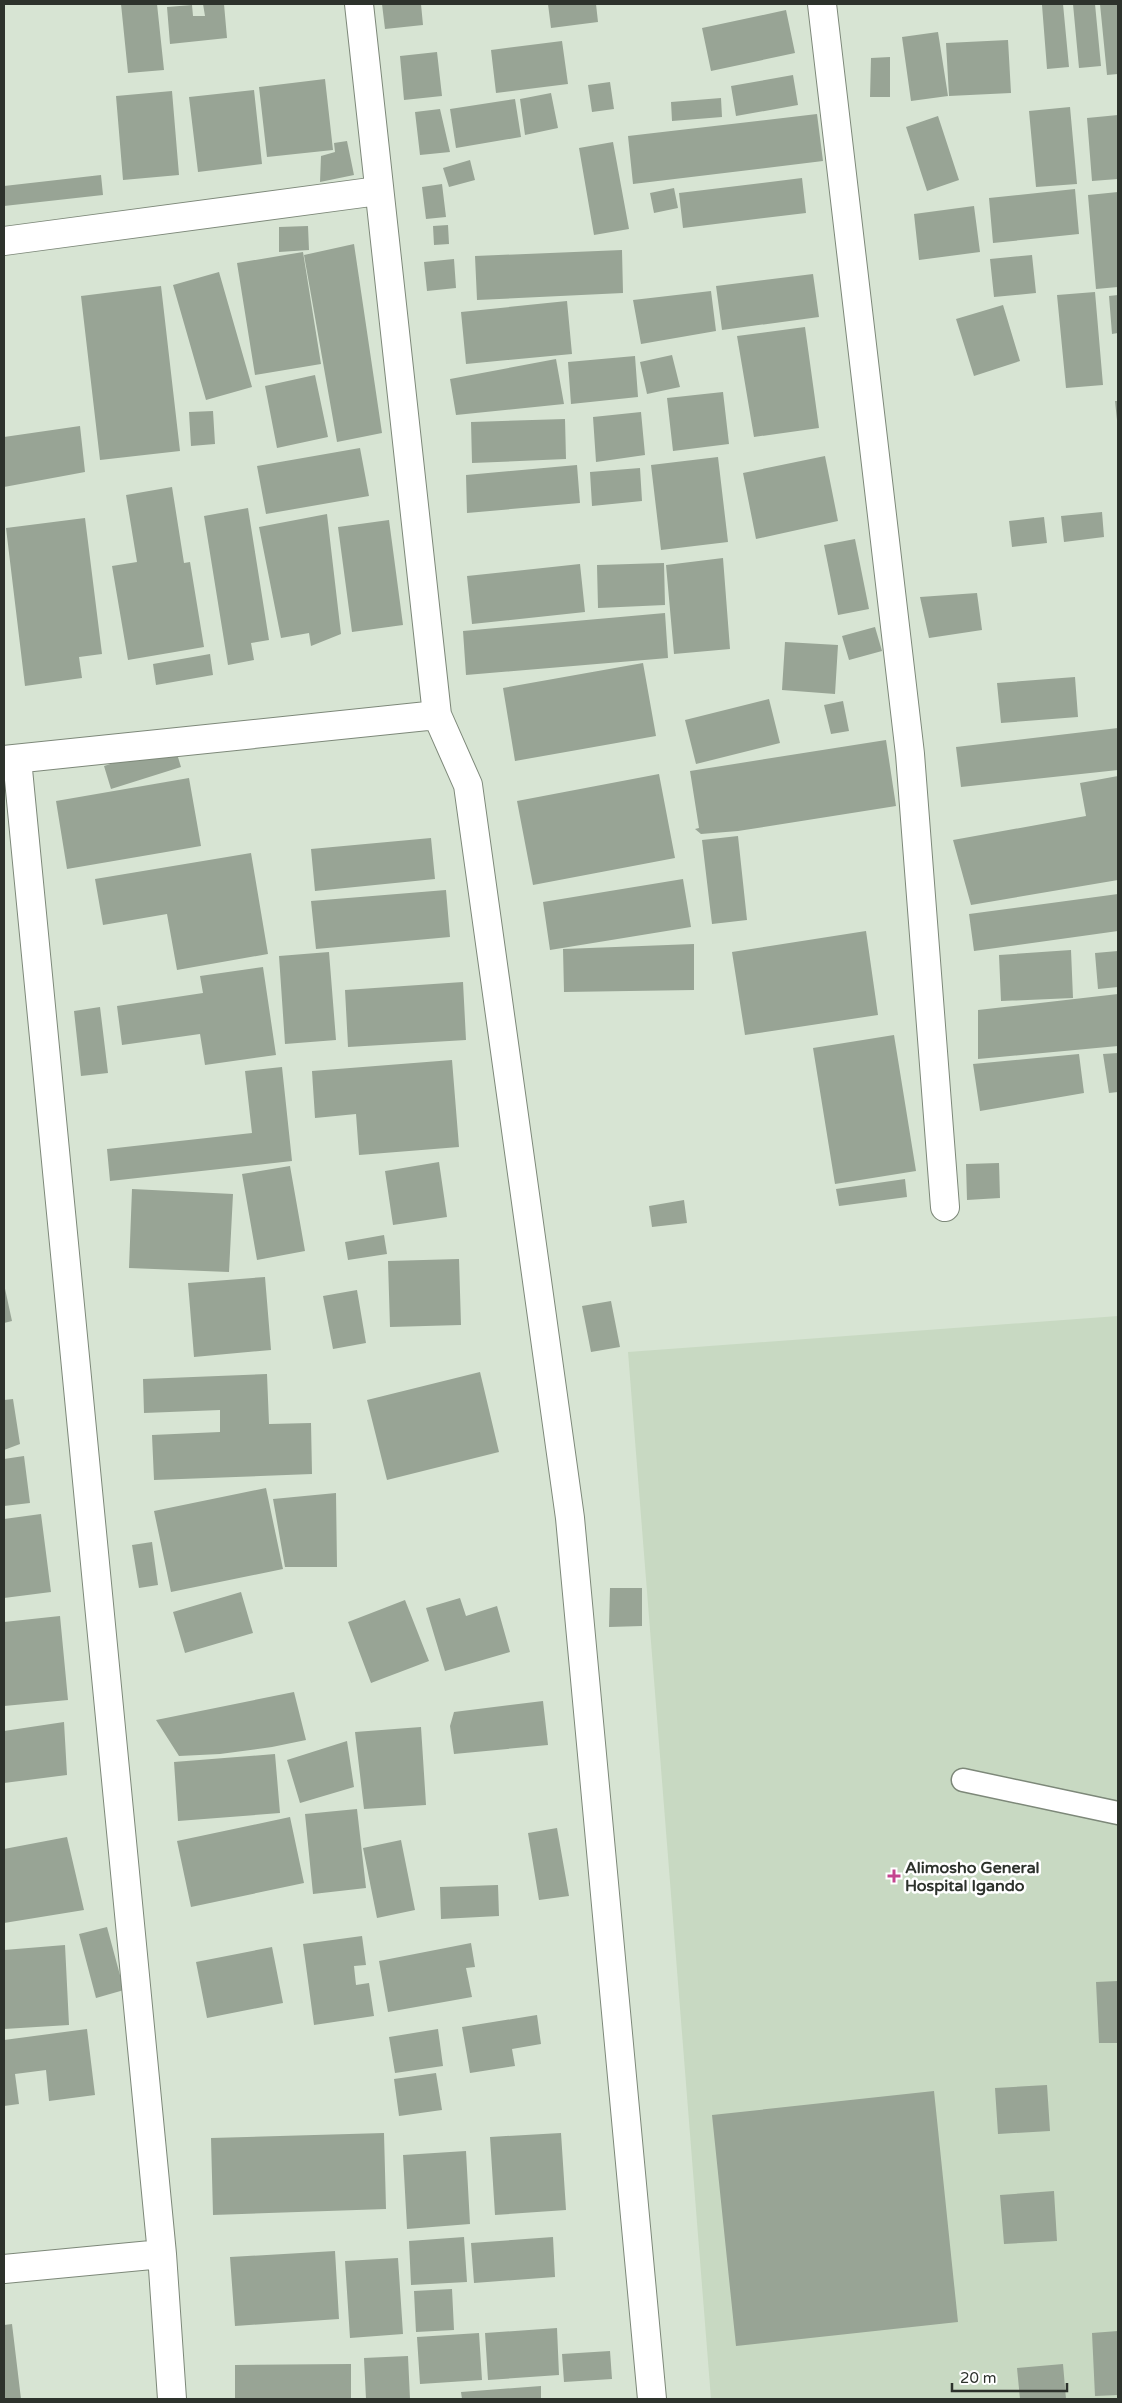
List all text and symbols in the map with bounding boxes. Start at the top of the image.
place label: Alimosho General Hospital Igando [905,1858,1040,1896]
marker: Alimosho General Hospital Igando [887,1869,901,1883]
scale bar [952,2360,1067,2392]
text: 20 m [960,2369,997,2387]

